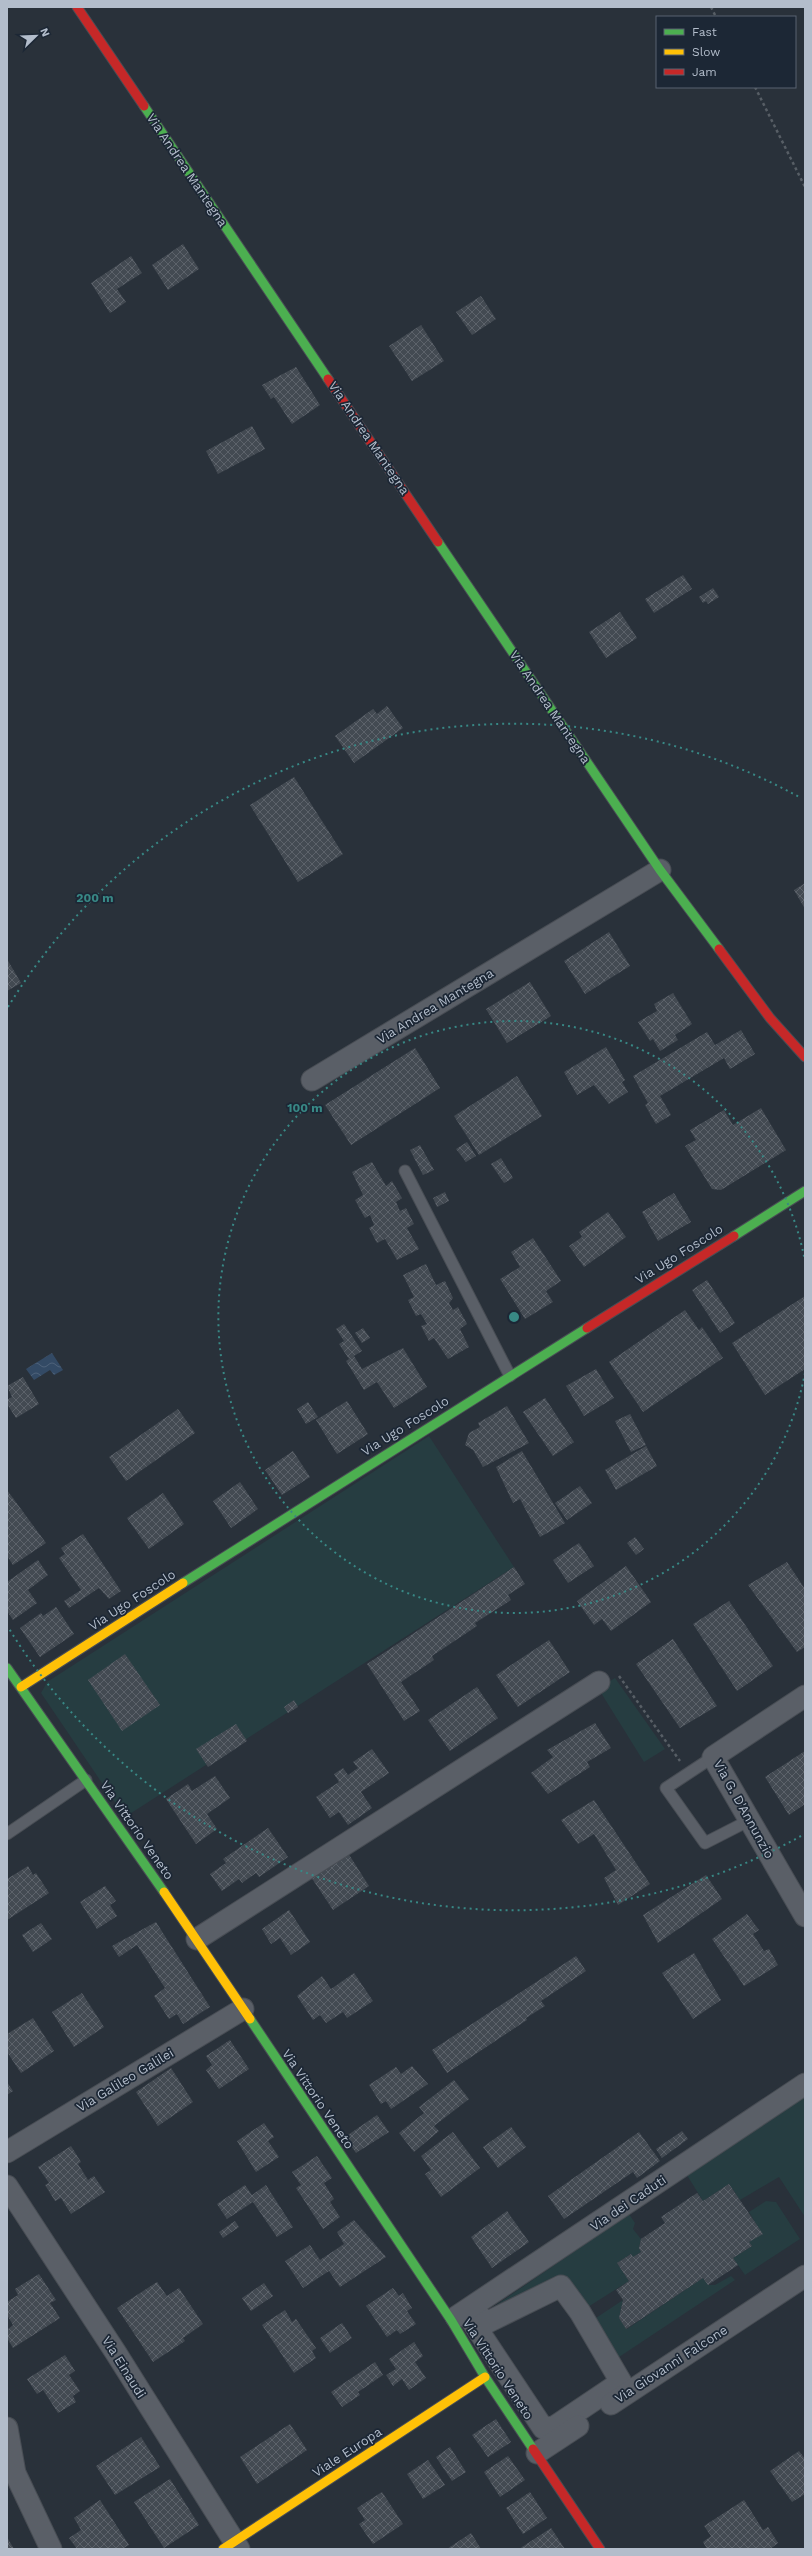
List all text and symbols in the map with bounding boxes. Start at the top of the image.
north arrow [16,16,56,56]
legend [656,16,796,88]
text: Fast [692,25,717,39]
text: N [37,26,52,39]
text: Slow [692,45,720,59]
text: Jam [692,65,717,79]
street label: Via Andrea Mantegna [144,111,231,230]
street label: Via Andrea Mantegna [326,379,413,498]
street label: Via Andrea Mantegna [507,648,594,767]
text: 200 m [76,891,114,905]
street label: Via Andrea Mantegna [374,965,497,1047]
text: 100 m [287,1101,323,1115]
street label: Via Ugo Foscolo [632,1221,726,1287]
centre of rings [507,1310,521,1324]
street label: Via Ugo Foscolo [358,1393,452,1459]
street label: Via Ugo Foscolo [86,1566,178,1634]
street label: Via G. D'Annunzio [711,1757,777,1861]
street label: Via Vittorio Veneto [97,1778,177,1882]
street label: Via Galileo Galilei [74,2045,176,2115]
street label: Via Vittorio Veneto [279,2046,357,2152]
street label: Via dei Caduti [587,2172,669,2234]
street label: Via Vittorio Veneto [460,2316,536,2422]
street label: Via Giovanni Falcone [612,2322,730,2406]
street label: Via Einaudi [99,2333,149,2401]
street label: Viale Europa [309,2424,385,2480]

